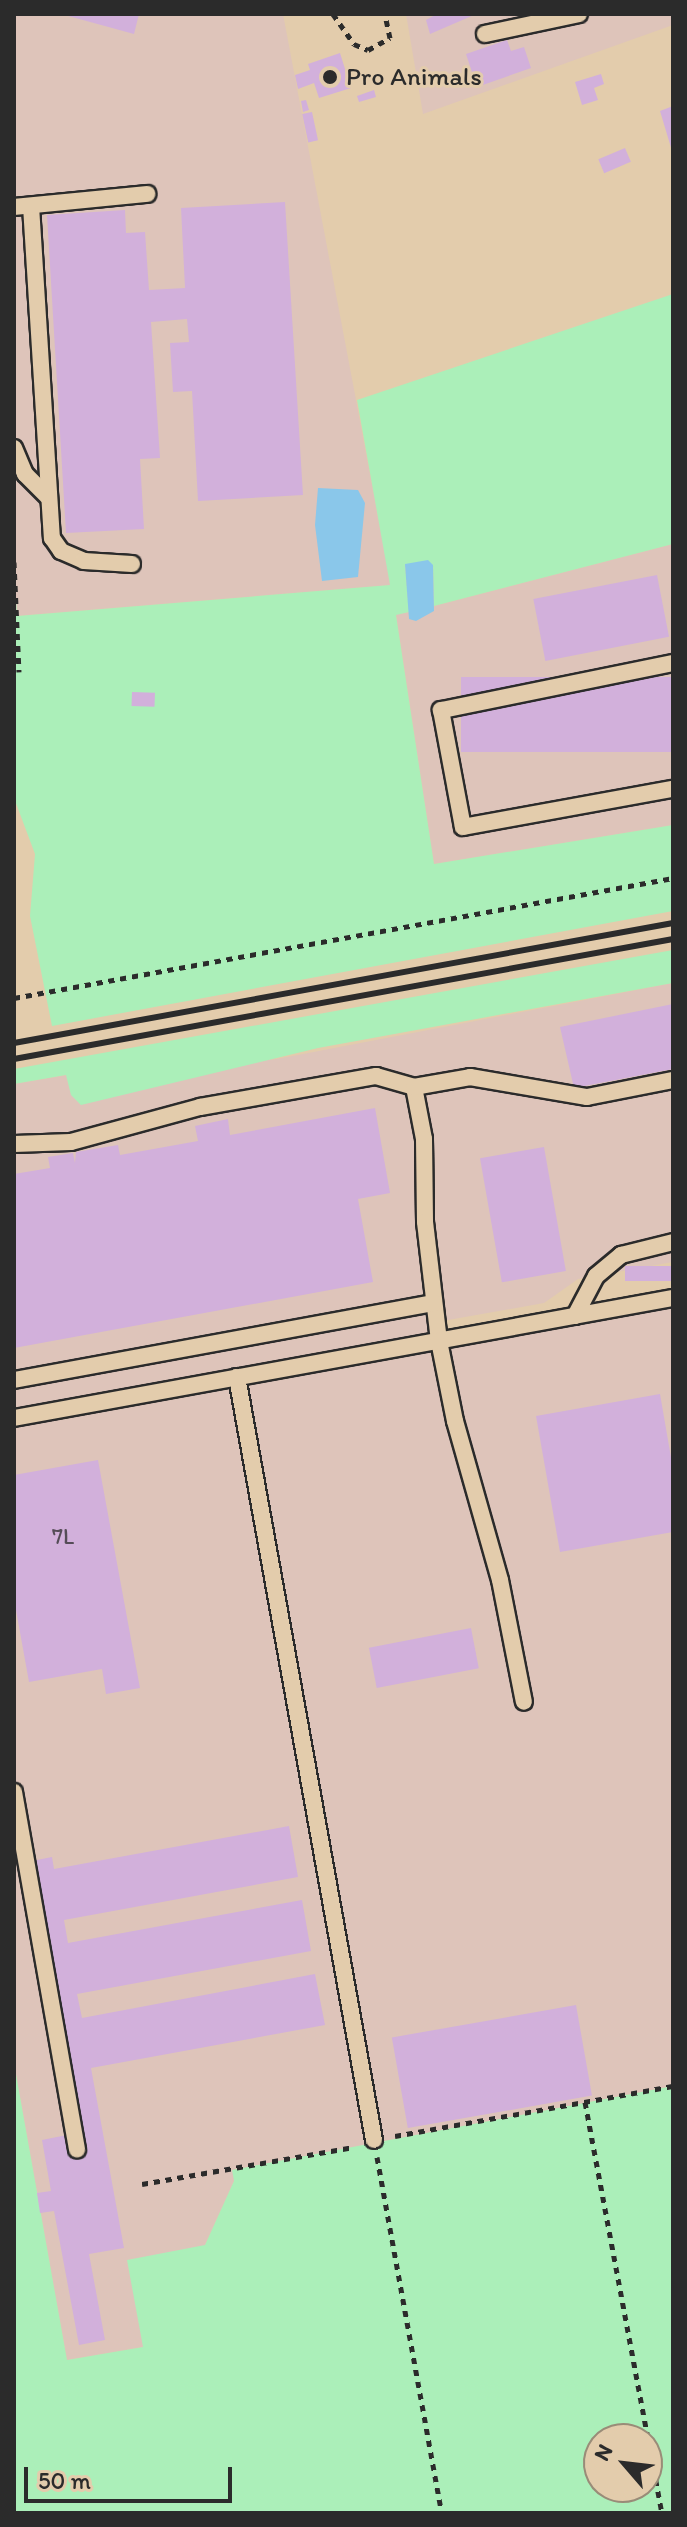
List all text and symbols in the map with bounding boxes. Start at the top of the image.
place label: Pro Animals [346,61,481,93]
marker: Pro Animals [321,68,339,86]
house number: 7L [52,1524,74,1550]
north arrow [583,2423,663,2503]
text: N [588,2440,619,2465]
scale bar [28,2451,236,2501]
text: 50 m [38,2466,91,2495]

